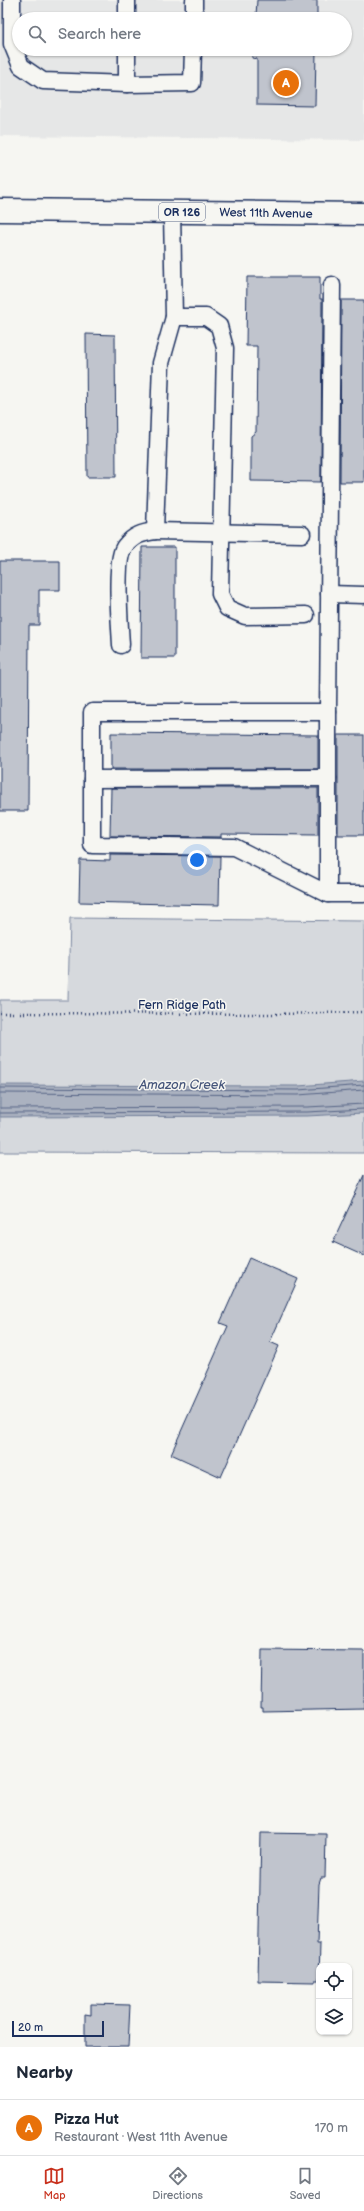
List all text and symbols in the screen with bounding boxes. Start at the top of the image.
search box [12,12,352,56]
icon: search [26,23,48,45]
text: Search here [58,25,141,44]
pin: A [273,68,299,98]
road number: OR 126 [159,203,205,221]
street label: West 11th Avenue [219,205,313,222]
your location [187,850,207,870]
street label: Fern Ridge Path [138,998,226,1013]
water label: Amazon Creek [138,1077,225,1093]
map controls [316,1963,352,2035]
button: locate [316,1963,352,1999]
button: layers [316,1999,352,2035]
scale bar [12,2019,104,2038]
text: 20 m [18,2021,43,2034]
text: Nearby [16,2063,73,2083]
text: Pizza Hut [54,2110,119,2129]
text: A [25,2120,33,2136]
text: 170 m [315,2120,348,2136]
text: Restaurant · West 11th Avenue [54,2129,228,2145]
tab: Map [43,2165,66,2202]
tab: Directions [152,2165,203,2202]
tab: Saved [290,2165,321,2202]

